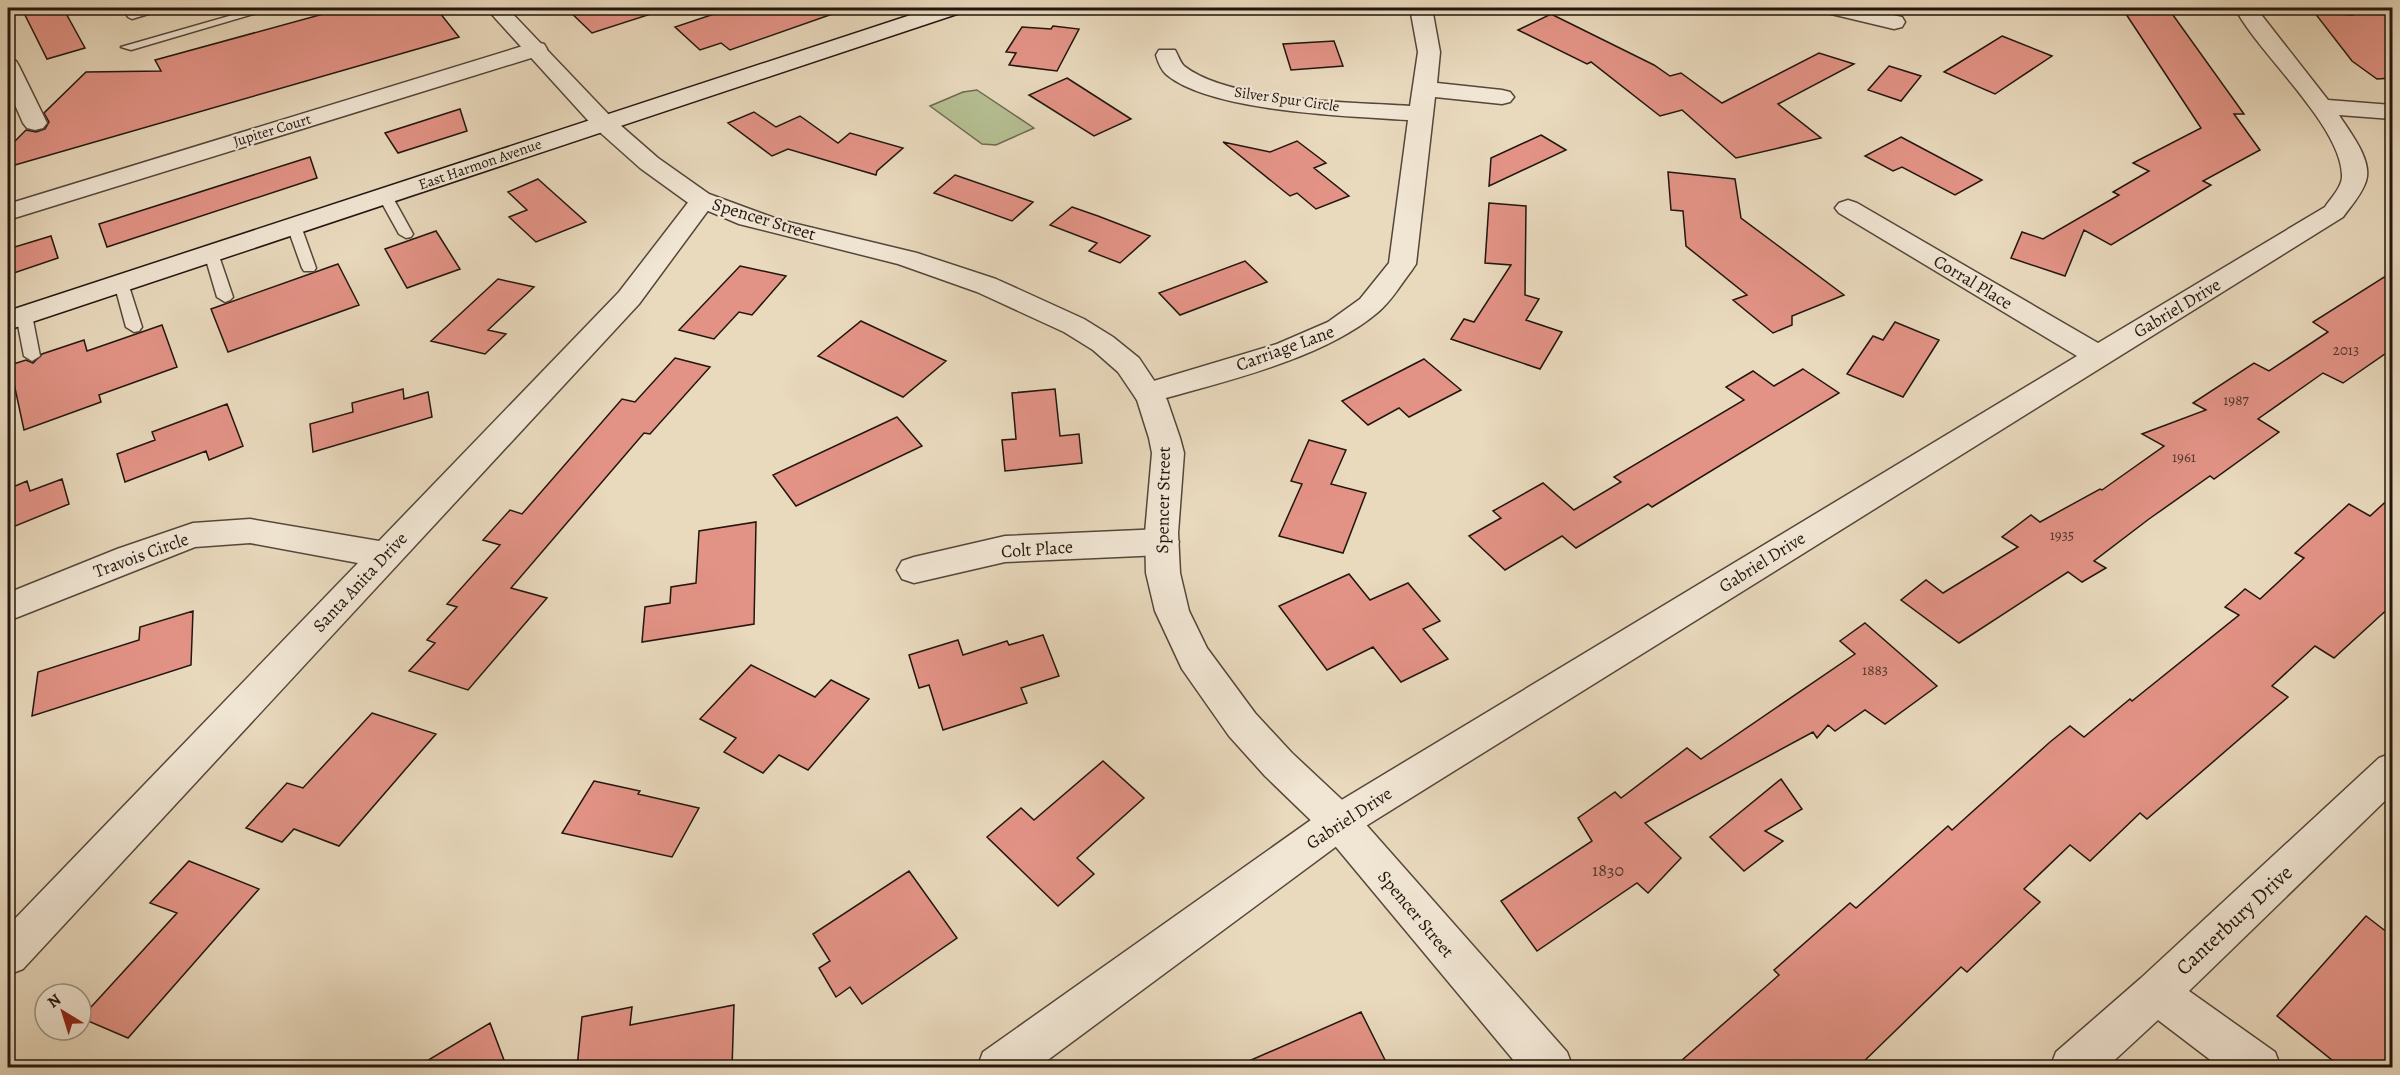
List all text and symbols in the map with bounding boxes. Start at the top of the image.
street label: Silver Spur Circle [1233,82,1341,116]
street label: Jupiter Court [231,109,313,151]
street label: East Harmon Avenue [416,133,545,194]
street label: Spencer Street [709,192,819,246]
street label: Corral Place [1929,249,2017,315]
street label: Gabriel Drive [2129,273,2225,343]
street label: Carriage Lane [1233,319,1337,377]
house number: 2013 [2333,340,2359,360]
house number: 1987 [2223,390,2249,410]
street label: Spencer Street [1150,446,1176,554]
house number: 1961 [2172,447,2196,467]
house number: 1935 [2050,525,2074,545]
street label: Gabriel Drive [1714,526,1810,598]
street label: Travois Circle [90,527,192,583]
street label: Santa Anita Drive [307,527,413,637]
street label: Colt Place [1000,535,1074,563]
house number: 1883 [1862,660,1888,680]
street label: Gabriel Drive [1301,781,1397,855]
house number: 1830 [1592,858,1624,882]
street label: Canterbury Drive [2170,859,2298,981]
street label: Spencer Street [1372,865,1460,963]
north arrow [33,982,93,1042]
text: N [43,988,66,1013]

